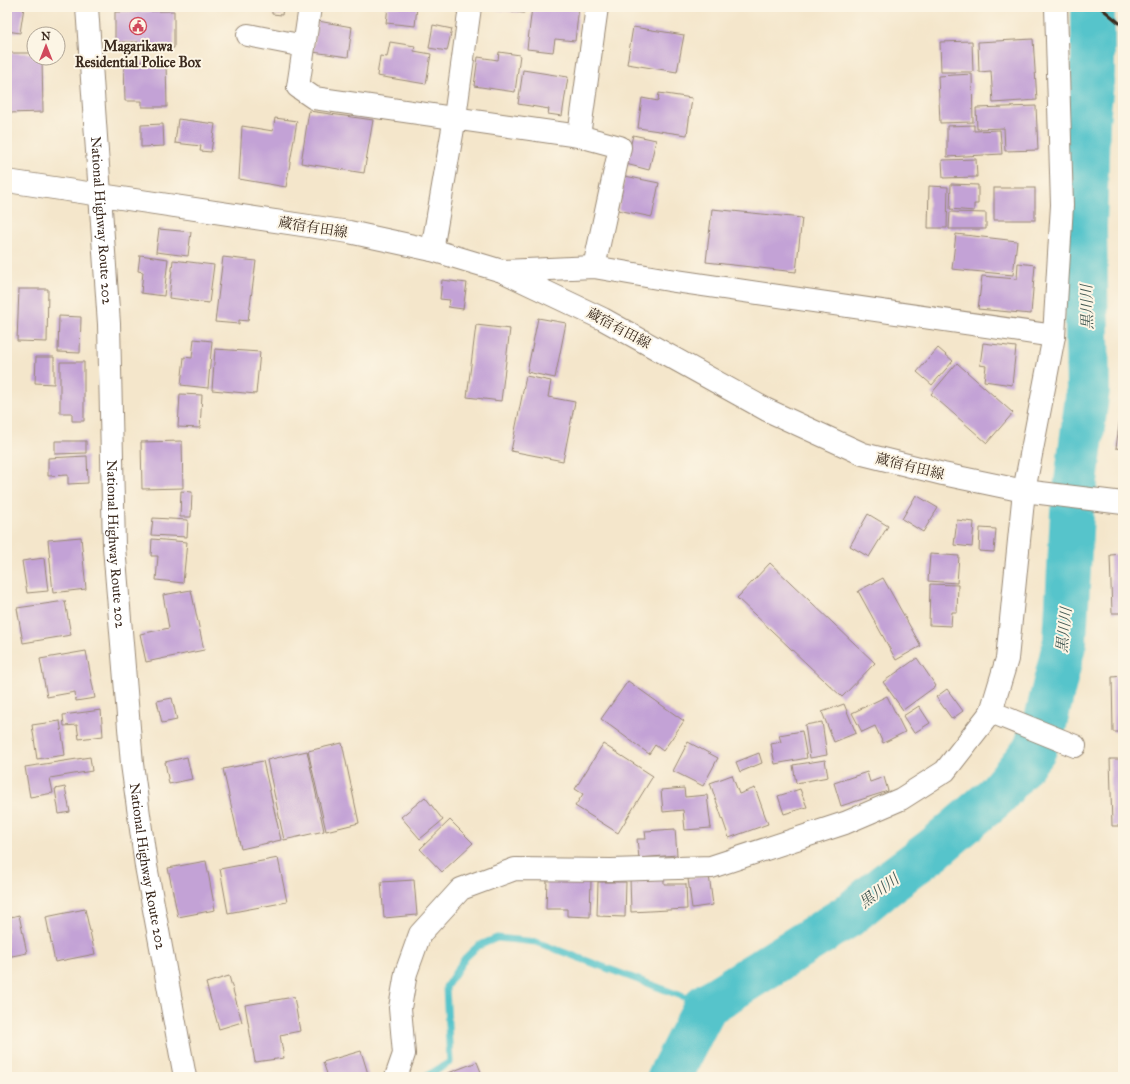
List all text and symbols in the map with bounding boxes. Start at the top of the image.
public building icon: Magarikawa Residential Police Box [128,16,148,36]
north arrow [26,26,66,66]
text: N [41,30,51,43]
place label: Magarikawa Residential Police Box [75,38,202,71]
street label: National Highway Route 202 [87,136,116,305]
street label: 蔵宿有田線 [277,214,349,241]
water label: 黒川川 [1078,282,1096,330]
street label: 蔵宿有田線 [584,305,654,352]
street label: 蔵宿有田線 [874,450,946,483]
street label: National Highway Route 202 [103,460,129,629]
water label: 黒川川 [1053,605,1076,653]
street label: National Highway Route 202 [126,782,169,951]
water label: 黒川川 [856,869,904,912]

